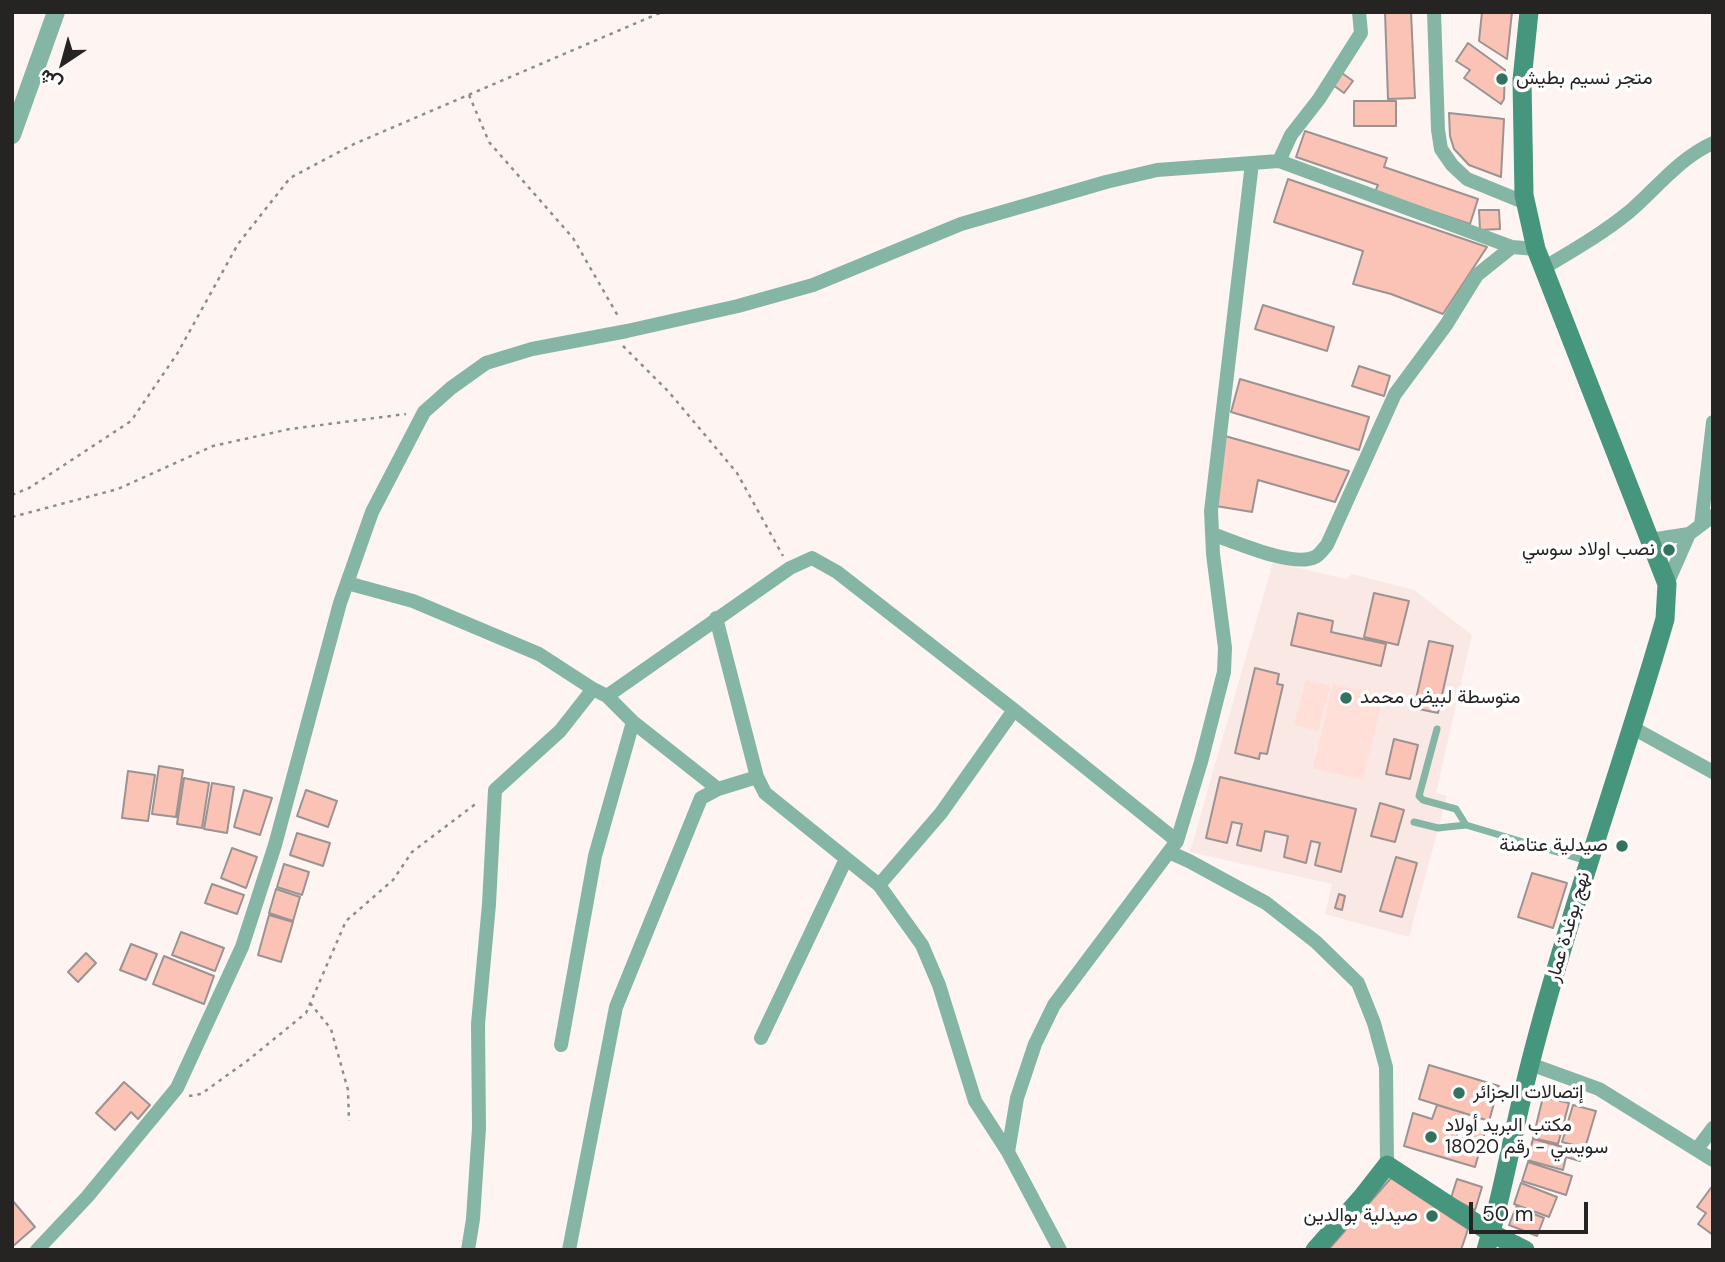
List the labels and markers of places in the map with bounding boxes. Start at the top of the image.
place label: متجر نسيم بطيش [1516,68,1653,90]
marker: متجر نسيم بطيش [1494,71,1510,87]
place label: نصب اولاد سوسي [1522,539,1655,561]
marker: نصب اولاد سوسي [1661,542,1677,558]
place label: متوسطة لبيض محمد [1360,687,1520,709]
marker: متوسطة لبيض محمد [1338,690,1354,706]
place label: صيدلية عتامنة [1499,835,1608,857]
marker: صيدلية عتامنة [1614,838,1630,854]
place label: إتصالات الجزائر [1473,1082,1583,1104]
marker: إتصالات الجزائر [1451,1085,1467,1101]
place label: مكتب البريد أولاد سويسي - رقم 18020 [1445,1115,1608,1159]
marker: مكتب البريد أولاد سويسي - رقم 18020 [1423,1129,1439,1145]
place label: صيدلية بوالدين [1304,1205,1418,1227]
marker: صيدلية بوالدين [1424,1208,1440,1224]

